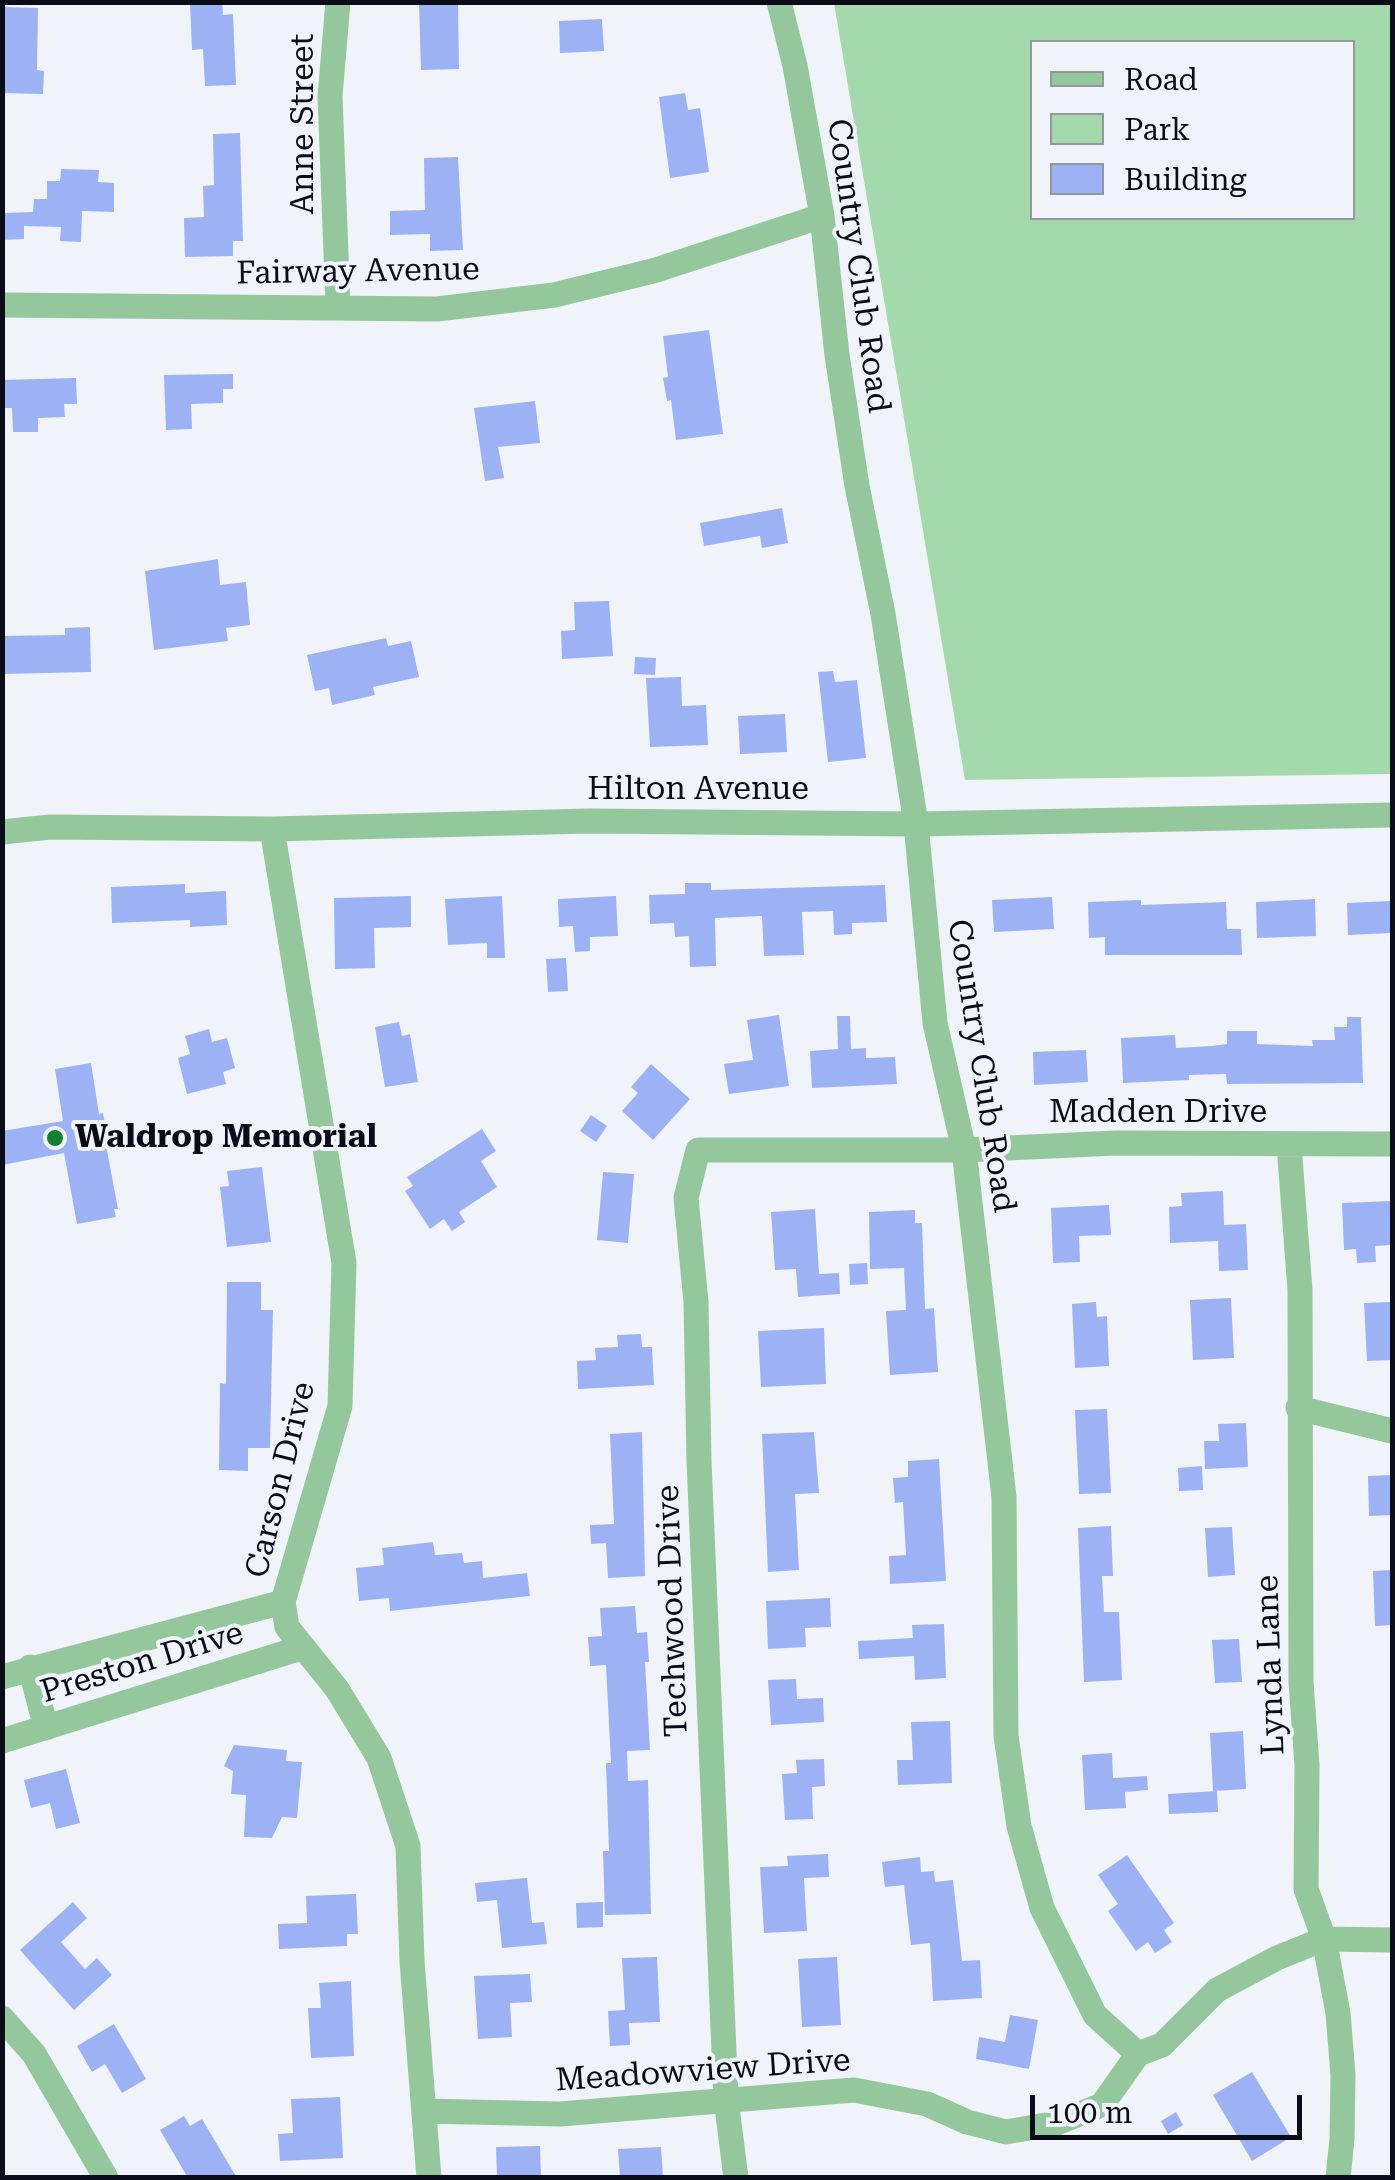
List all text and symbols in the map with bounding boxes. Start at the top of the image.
street label: Anne Street [285,33,323,215]
legend [1030,40,1355,220]
text: Road [1124,62,1198,97]
text: Park [1124,112,1190,147]
street label: Country Club Road [818,117,898,415]
text: Building [1124,162,1247,197]
street label: Fairway Avenue [236,251,480,293]
street label: Hilton Avenue [587,771,809,809]
street label: Country Club Road [939,917,1023,1215]
street label: Madden Drive [1049,1094,1267,1132]
place label: Waldrop Memorial [75,1119,377,1157]
marker: Waldrop Memorial [44,1127,66,1149]
street label: Carson Drive [238,1378,324,1582]
street label: Techwood Drive [649,1484,697,1738]
street label: Lynda Lane [1249,1574,1293,1756]
street label: Preston Drive [36,1614,248,1712]
street label: Meadowview Drive [554,2042,852,2100]
scale bar [1035,2075,1308,2137]
text: 100 m [1047,2095,1132,2130]

